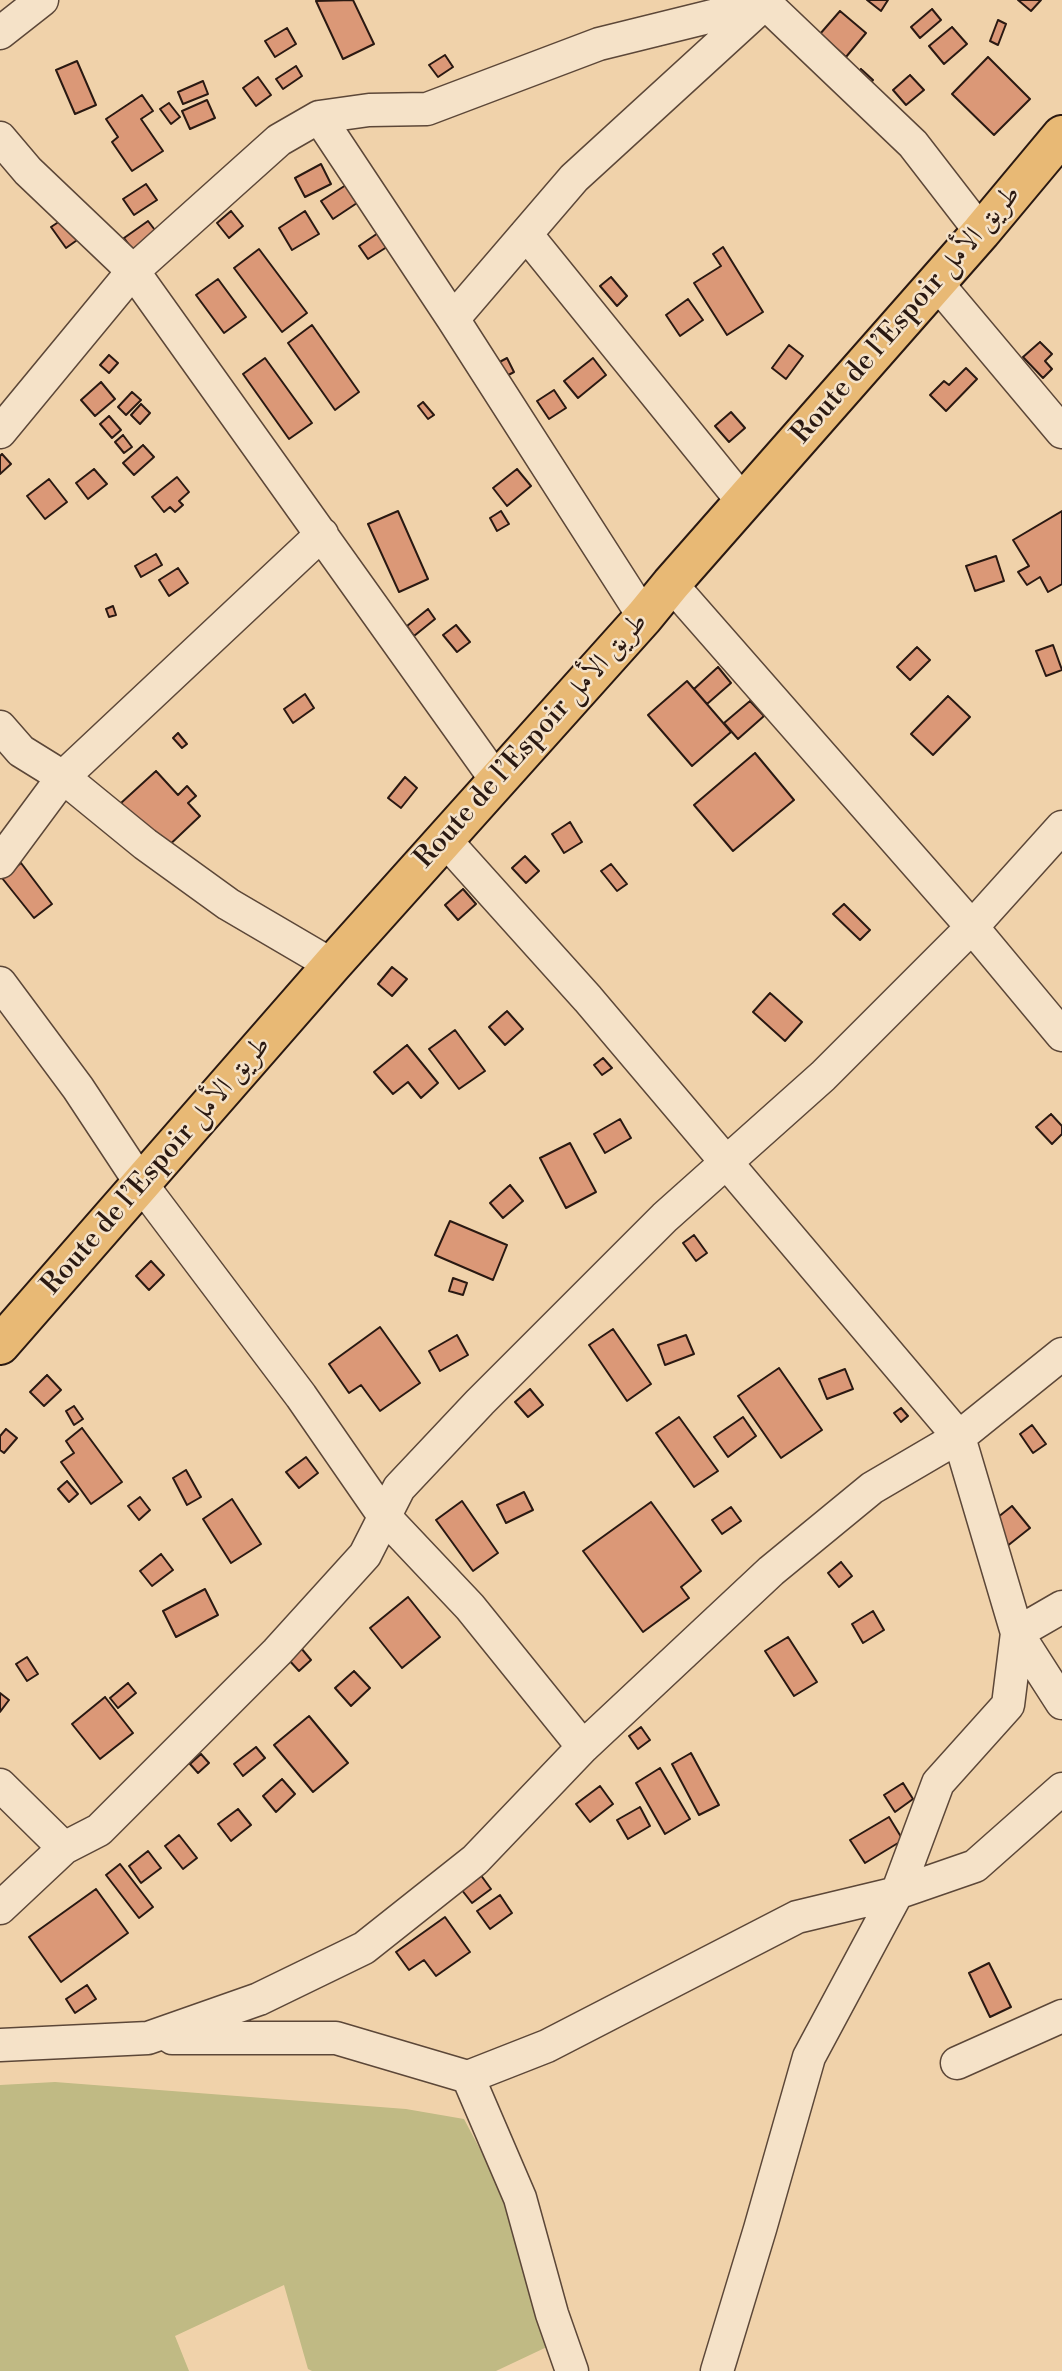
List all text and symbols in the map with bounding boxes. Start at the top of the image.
street label: Route de l’Espoir طريق الأمل [785,179,1029,451]
street label: Route de l’Espoir طريق الأمل [408,606,656,876]
street label: Route de l’Espoir طريق الأمل [35,1030,279,1302]

